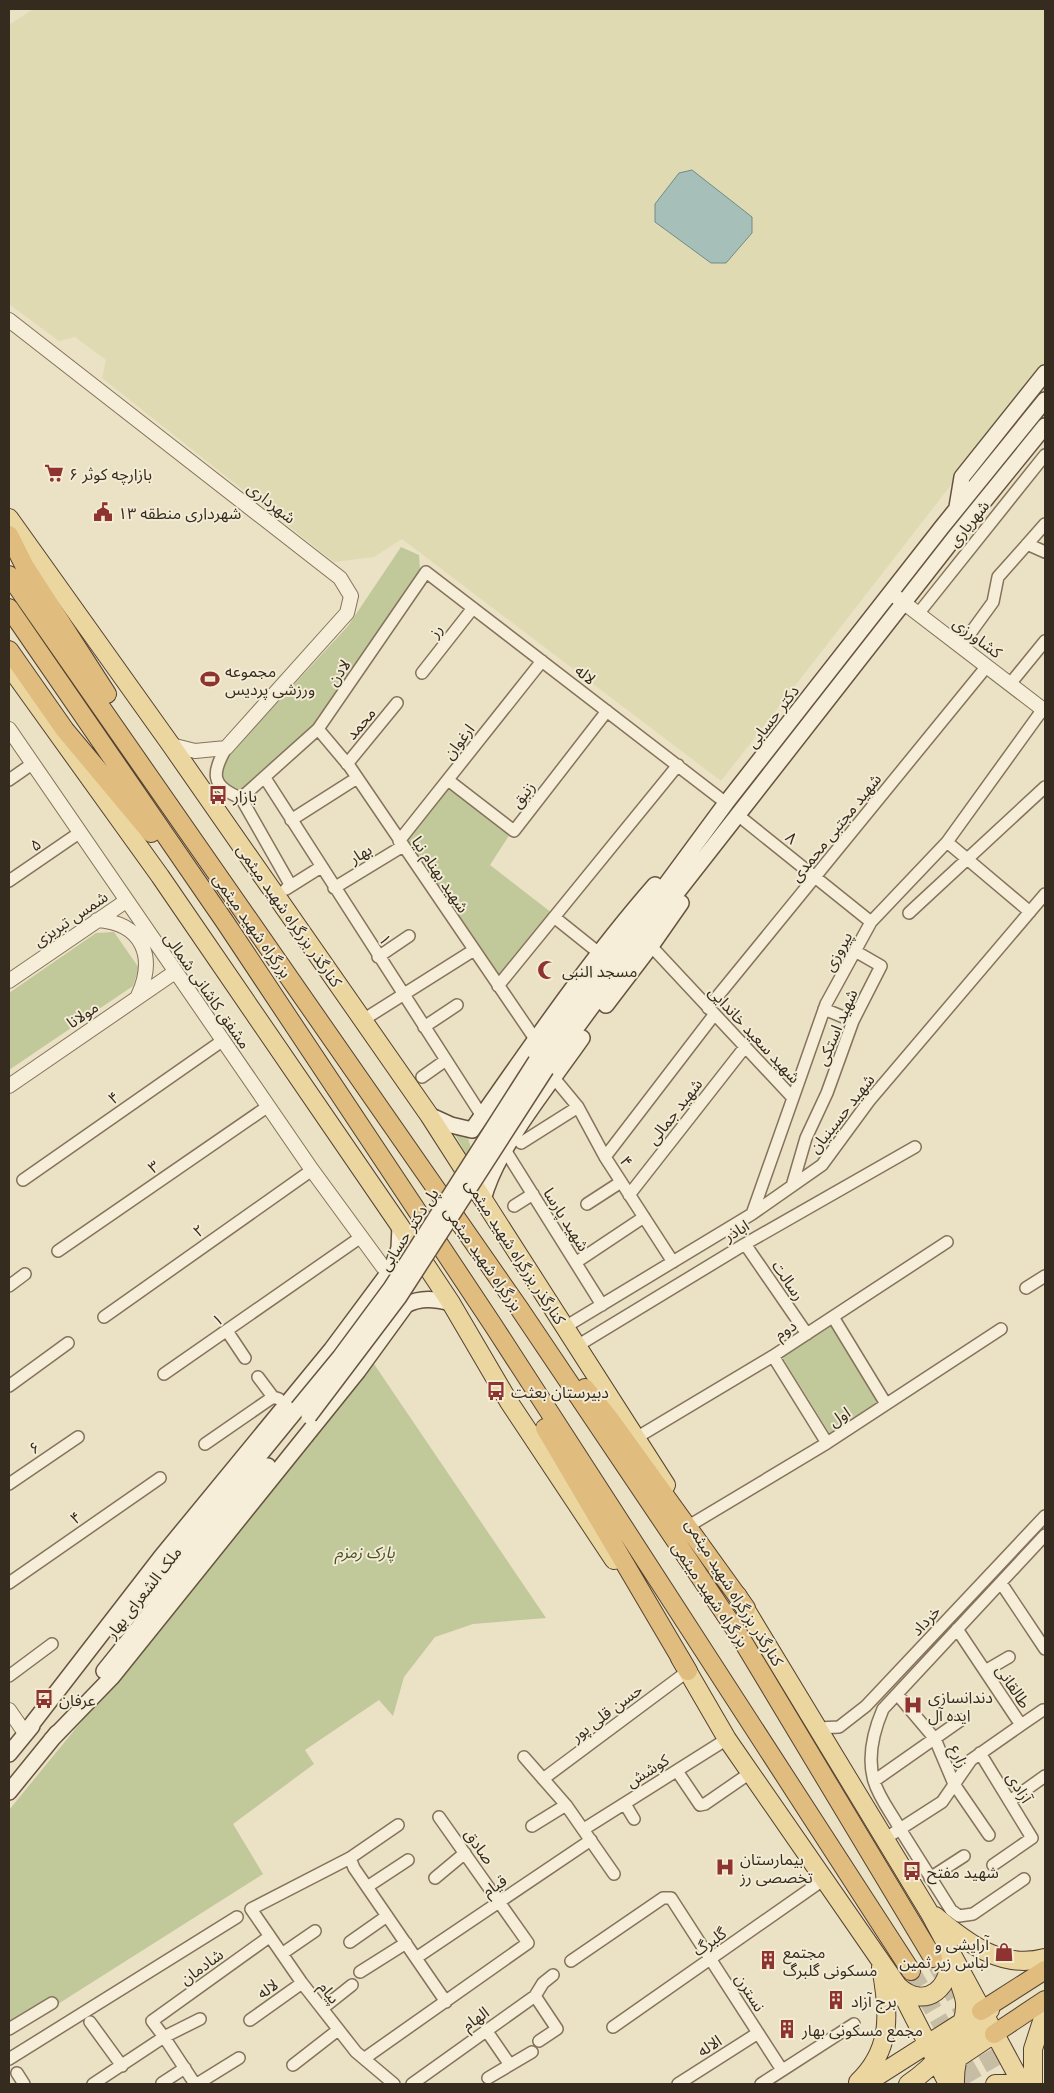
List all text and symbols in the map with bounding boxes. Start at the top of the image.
supermarket icon: بازارچه کوثر ۶ [43,462,65,484]
place label: بازارچه کوثر ۶ [69,463,152,485]
street label: شهرداری [243,476,301,528]
street label: شهریاری [943,495,993,551]
public building icon: شهرداری منطقه ۱۳ [92,501,114,523]
place label: شهرداری منطقه ۱۳ [118,502,241,523]
street label: کشاورزی [949,612,1007,662]
street label: رز [422,619,447,642]
street label: لادن [321,655,355,689]
street label: لاله [571,659,601,689]
place label: مجموعه ورزشی پردیس [225,660,315,700]
sports icon: مجموعه ورزشی پردیس [199,668,221,690]
street label: دکتر حسابی [741,680,803,752]
street label: محمد [340,702,380,744]
street label: ارغوان [438,719,478,763]
street label: شهید مجتبی محمدی [785,769,885,885]
street label: زنبق [505,776,540,812]
bus stop icon: بازار [207,784,229,806]
place label: بازار [232,785,257,806]
street label: ۸ [782,826,802,848]
street label: شهید بهنام نیا [405,832,474,918]
street label: ۵ [25,833,45,855]
street label: بهار [344,838,375,868]
street label: کنارگذر بزرگراه شهید میثمی [233,840,347,990]
street label: بزرگراه شهید میثمی [210,869,296,981]
street label: شمس تبریزی [29,885,111,951]
street label: پیروزی [818,927,857,975]
street label: مشفق کاشانی شمالی [159,928,256,1053]
street label: ۱ [375,929,397,949]
mosque icon: مسجد النبی [536,959,558,981]
place label: مسجد النبی [562,960,637,981]
street label: شهید سعید خاندایی [704,981,806,1087]
street label: شهید استکی [810,985,862,1069]
street label: مولانا [62,996,102,1032]
street label: شهید حسینیان [803,1069,879,1157]
street label: شهید جمالی [642,1074,706,1148]
street label: ۴ [103,1086,123,1108]
street label: ۴ [616,1151,638,1171]
street label: ۳ [143,1155,163,1177]
street label: کنارگذر بزرگراه شهید میثمی [462,1174,570,1328]
street label: شهید پارسا [538,1183,595,1255]
street label: پل دکتر حسابی [373,1184,444,1275]
street label: بزرگراه شهید میثمی [441,1202,527,1314]
street label: اباذر [718,1214,753,1246]
street label: ۲ [188,1219,208,1241]
street label: رسالت [768,1256,810,1304]
street label: ۱ [207,1308,227,1330]
street label: دوم [770,1314,802,1346]
bus stop icon: دبیرستان بعثت [485,1380,507,1402]
place label: دبیرستان بعثت [511,1381,609,1402]
street label: اول [824,1401,855,1432]
street label: ۶ [24,1436,44,1458]
street label: ۴ [65,1506,85,1528]
street label: کنارگذر بزرگراه شهید میثمی [682,1515,788,1669]
street label: بزرگراه شهید میثمی [669,1538,753,1650]
park label: پارک زمزم [334,1541,395,1565]
street label: ملک الشعرای بهار [100,1542,186,1643]
street label: خرداد [906,1600,944,1640]
street label: طالقانی [992,1660,1036,1712]
street label: حسن قلی پور [565,1678,647,1747]
place label: دندانسازی ایده آل [928,1686,993,1726]
bus stop icon: عرفان [33,1688,55,1710]
place label: عرفان [59,1689,96,1710]
hospital icon: دندانسازی ایده آل [902,1694,924,1716]
street label: زارع [943,1741,974,1772]
street label: کوشش [622,1748,673,1791]
street label: آزادی [1002,1768,1038,1808]
street label: صادق [460,1824,500,1868]
place label: بیمارستان تخصصی رز [739,1848,813,1887]
hospital icon: بیمارستان تخصصی رز [714,1856,736,1878]
bus stop icon: شهید مفتح [901,1860,923,1882]
place label: شهید مفتح [927,1861,999,1885]
street label: قیام [478,1869,512,1903]
street label: گلبرگ [688,1922,730,1960]
place label: آرایشی و لباس زیر ثمین [899,1933,990,1972]
place label: مجتمع مسکونی گلبرگ [783,1941,877,1980]
shop icon: آرایشی و لباس زیر ثمین [993,1941,1015,1963]
street label: شادمان [175,1943,227,1989]
building icon: مجتمع مسکونی گلبرگ [757,1949,779,1971]
street label: نسترن [731,1969,771,2015]
street label: لاله [252,1973,282,2003]
street label: پیام [312,1976,345,2009]
building icon: برج آزاد [825,1989,847,2011]
place label: برج آزاد [851,1990,897,2014]
street label: الهام [457,2001,494,2037]
building icon: مجمع مسکونی بهار [776,2018,798,2040]
place label: مجمع مسکونی بهار [801,2019,923,2043]
street label: الاله [693,2029,725,2061]

